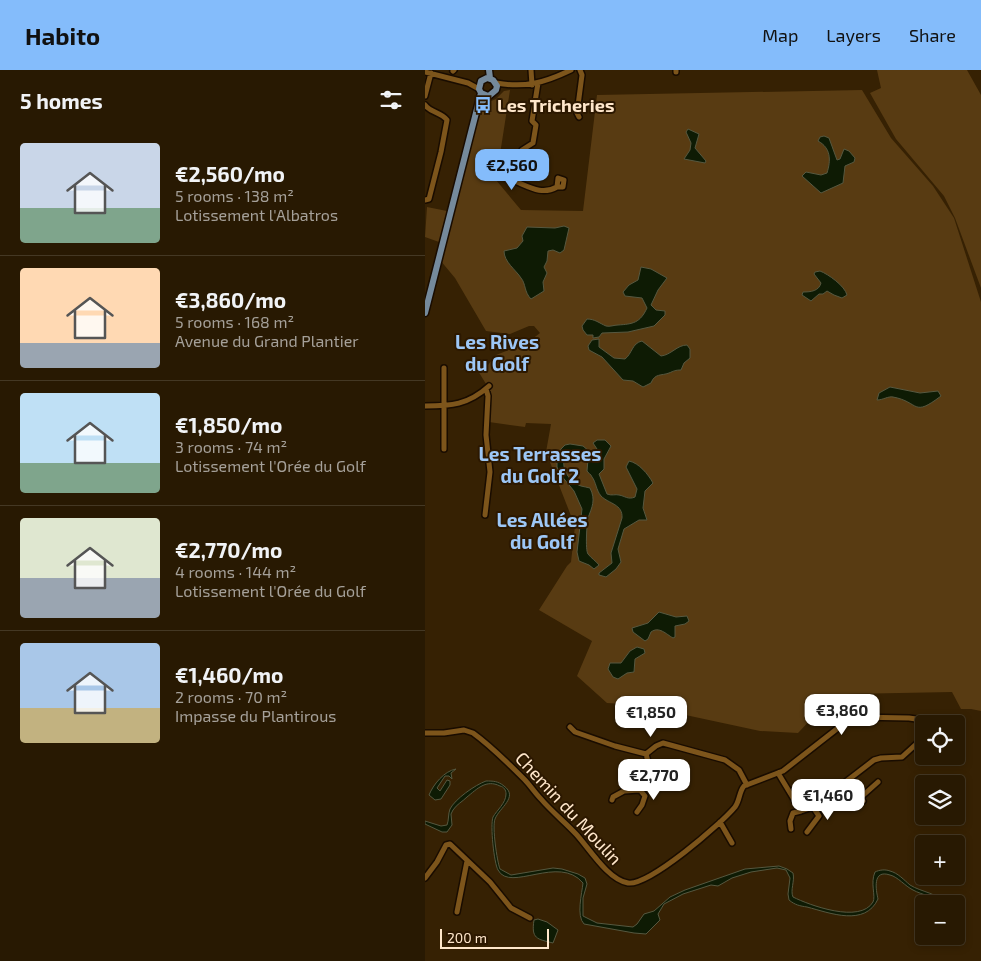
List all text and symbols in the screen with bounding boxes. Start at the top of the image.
text: Habito [25,21,100,50]
text: Map [762,24,798,46]
text: Layers [826,24,881,46]
text: Share [909,24,956,46]
icon: filters [377,86,405,114]
text: 5 homes [20,88,103,113]
place label: Les Tricheries [497,94,614,116]
bus stop icon: Les Tricheries [473,95,493,115]
pin: €2,560 [471,148,553,191]
text: €2,560 [486,155,538,174]
text: €2,560/mo [175,161,285,186]
icon: home [60,163,120,223]
text: 5 rooms · 138 m² [175,186,294,205]
text: Lotissement l'Albatros [175,205,338,224]
text: €3,860/mo [175,287,286,312]
icon: home [60,288,120,348]
text: 5 rooms · 168 m² [175,312,294,331]
district label: Les Rives du Golf [455,330,539,375]
text: Avenue du Grand Plantier [175,331,359,350]
text: €1,850/mo [175,412,282,437]
icon: home [60,413,120,473]
text: 3 rooms · 74 m² [175,437,287,456]
district label: Les Terrasses du Golf 2 [479,442,601,487]
text: Lotissement l'Orée du Golf [175,456,366,475]
district label: Les Allées du Golf [496,508,588,553]
text: €2,770/mo [175,537,282,562]
icon: home [60,538,120,598]
text: 4 rooms · 144 m² [175,562,296,581]
text: Lotissement l'Orée du Golf [175,581,366,600]
text: €1,460/mo [175,662,283,687]
icon: home [60,663,120,723]
text: 2 rooms · 70 m² [175,687,287,706]
pin: €3,860 [801,694,883,736]
pin: €1,850 [610,696,692,738]
text: €3,860 [816,700,868,719]
text: €1,850 [626,702,676,721]
text: Impasse du Plantirous [175,706,336,725]
map controls [915,715,965,945]
button: locate [915,715,965,765]
street label: Chemin du Moulin [511,747,627,869]
pin: €2,770 [613,758,695,801]
text: €2,770 [629,765,679,784]
button: layers [915,775,965,825]
pin: €1,460 [787,778,869,821]
text: €1,460 [803,785,853,804]
button: + [915,835,965,885]
button: − [915,895,965,945]
scale bar [440,926,549,949]
text: 200 m [447,929,487,946]

